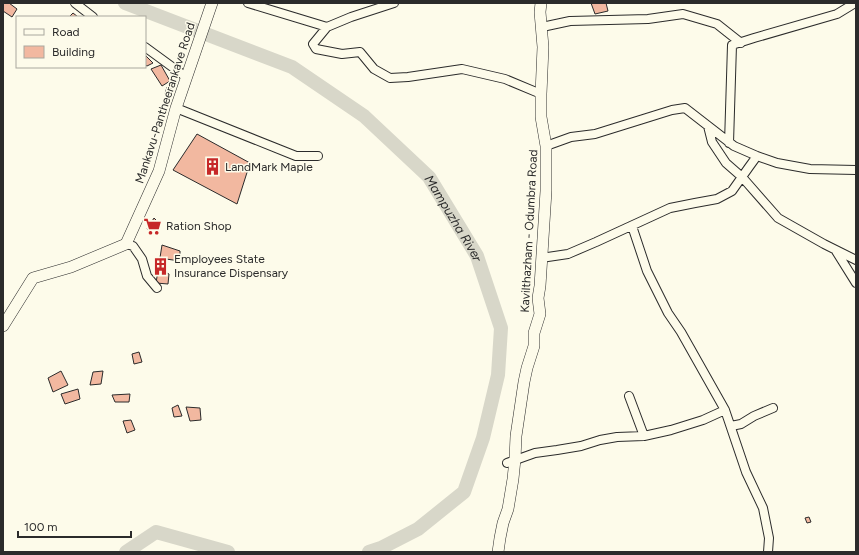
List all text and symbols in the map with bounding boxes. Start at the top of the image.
legend [16,16,146,68]
street label: Mankavu-Pantheerankave Road [132,21,198,185]
text: Road [52,25,80,39]
text: Building [52,45,95,59]
street label: Kavilthazham - Odumbra Road [518,149,540,313]
building icon: LandMark Maple [202,157,222,177]
place label: LandMark Maple [225,160,313,174]
water label: Mampuzha River [421,172,485,264]
supermarket icon: Ration Shop [143,216,163,236]
place label: Ration Shop [166,219,232,233]
place label: Employees State Insurance Dispensary [174,252,289,280]
building icon: Employees State Insurance Dispensary [151,256,171,276]
scale bar [18,513,131,539]
text: 100 m [24,520,58,534]

